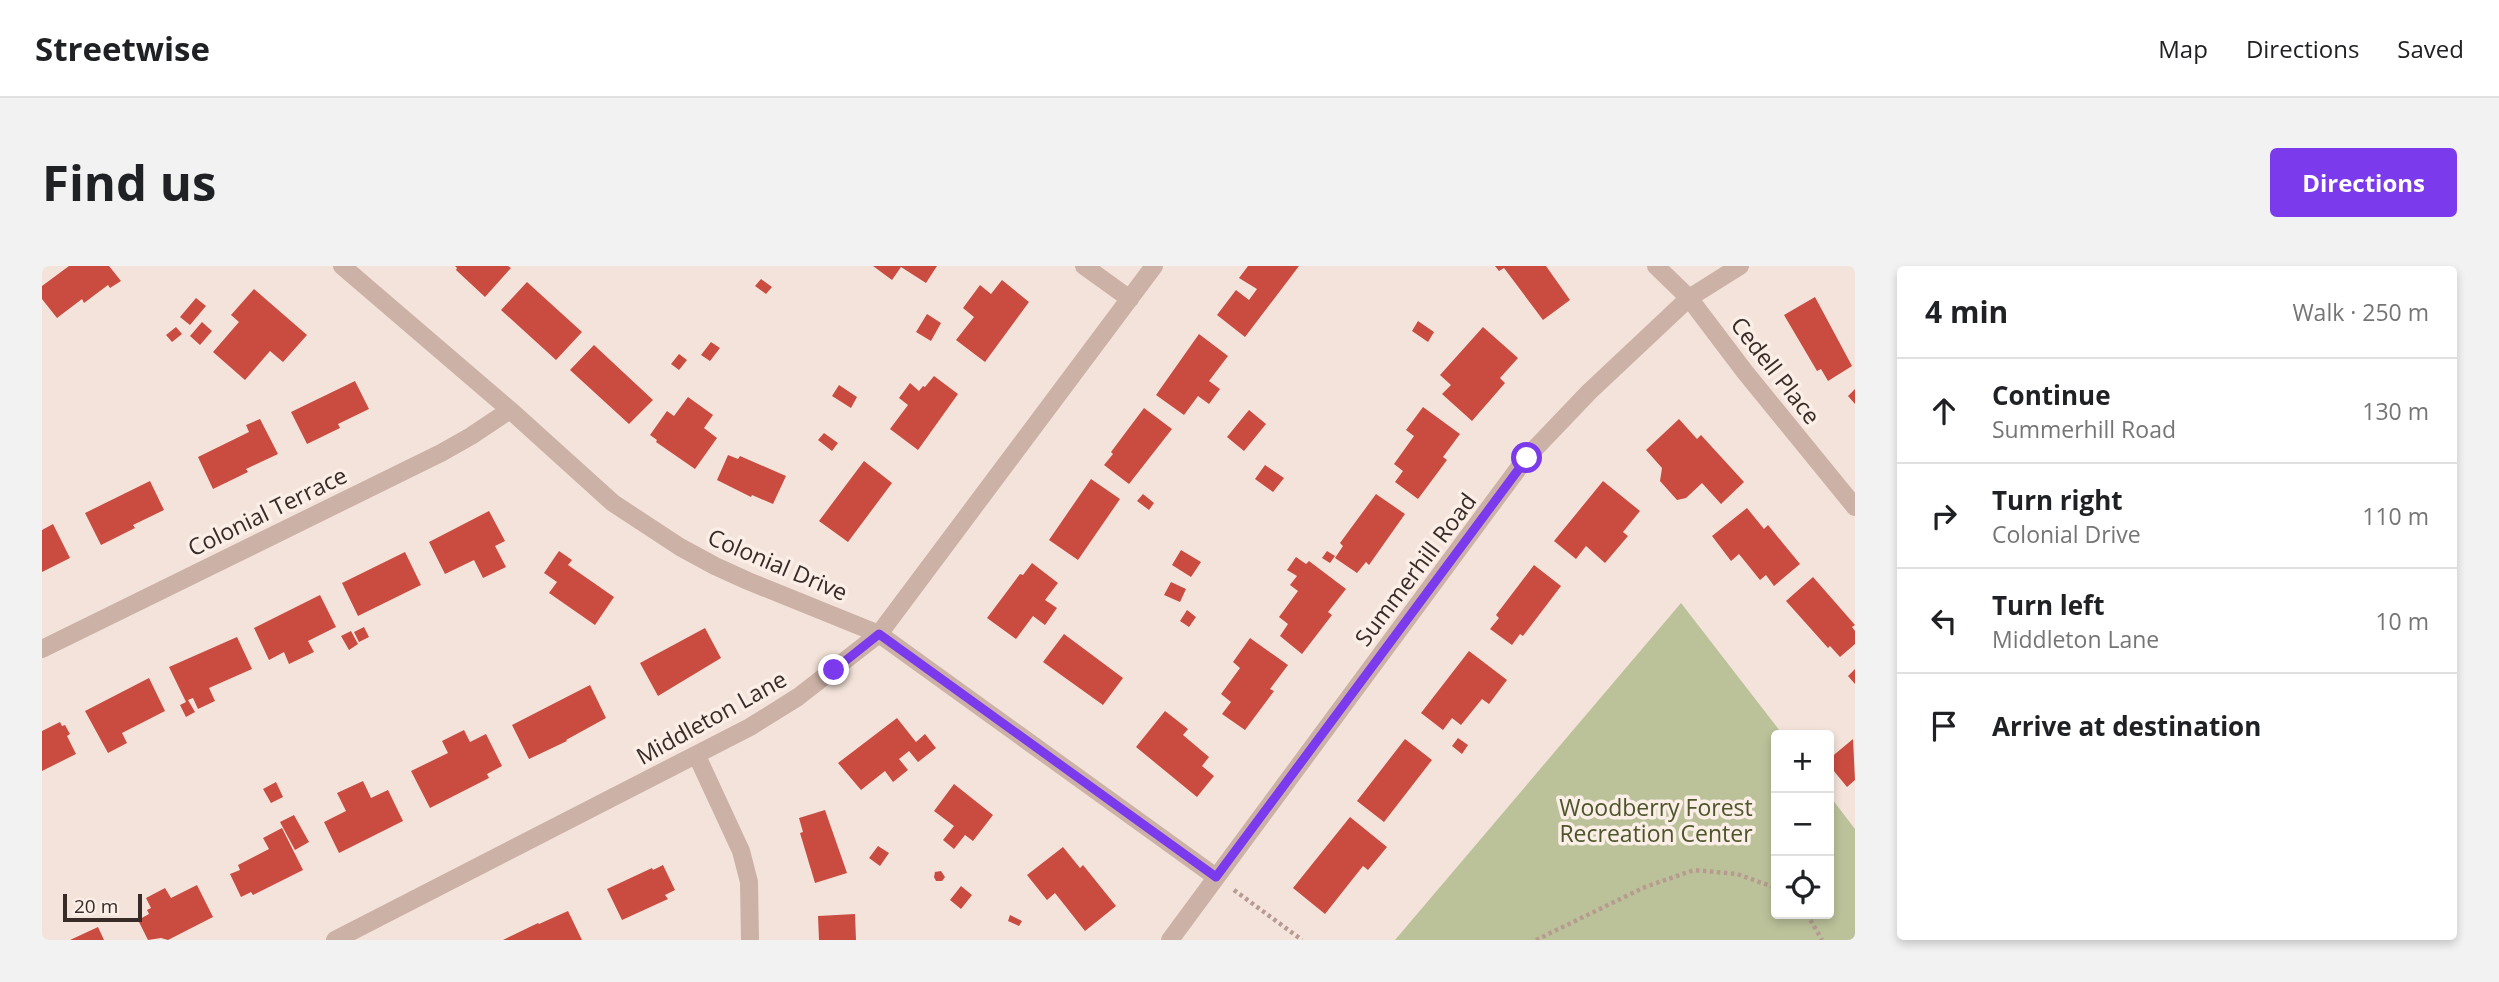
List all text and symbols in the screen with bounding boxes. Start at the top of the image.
text: Streetwise [35,26,210,71]
text: Map [2158,32,2208,65]
text: Directions [2246,32,2359,65]
text: Saved [2397,32,2464,65]
button: Directions [2270,148,2457,217]
text: Find us [42,149,216,215]
text: 4 min [1925,291,2008,332]
text: Walk · 250 m [2292,296,2429,328]
street label: Cedell Place [1724,310,1828,430]
text: Continue [1992,377,2111,413]
icon: ahead [1925,392,1963,430]
text: 130 m [2362,395,2429,427]
text: Summerhill Road [1992,413,2176,445]
route start [1511,442,1542,473]
street label: Colonial Terrace [182,459,352,563]
text: Turn right [1992,482,2123,518]
street label: Summerhill Road [1347,486,1483,652]
icon: right [1925,497,1963,535]
text: 110 m [2362,500,2429,532]
text: Colonial Drive [1992,518,2141,550]
street label: Colonial Drive [703,520,853,608]
text: Turn left [1992,587,2104,623]
icon: left [1925,602,1963,640]
text: 10 m [2375,605,2429,637]
text: Middleton Lane [1992,623,2159,655]
route end [818,654,849,685]
street label: Middleton Lane [630,662,792,772]
icon: arrive [1925,707,1963,745]
text: Arrive at destination [1992,708,2261,744]
map controls [1771,730,1834,919]
button: + [1771,730,1834,793]
park label: Woodberry Forest Recreation Center [1559,791,1753,849]
button: − [1771,793,1834,856]
button: locate [1771,856,1834,919]
scale bar [63,891,142,923]
text: 20 m [74,893,118,919]

